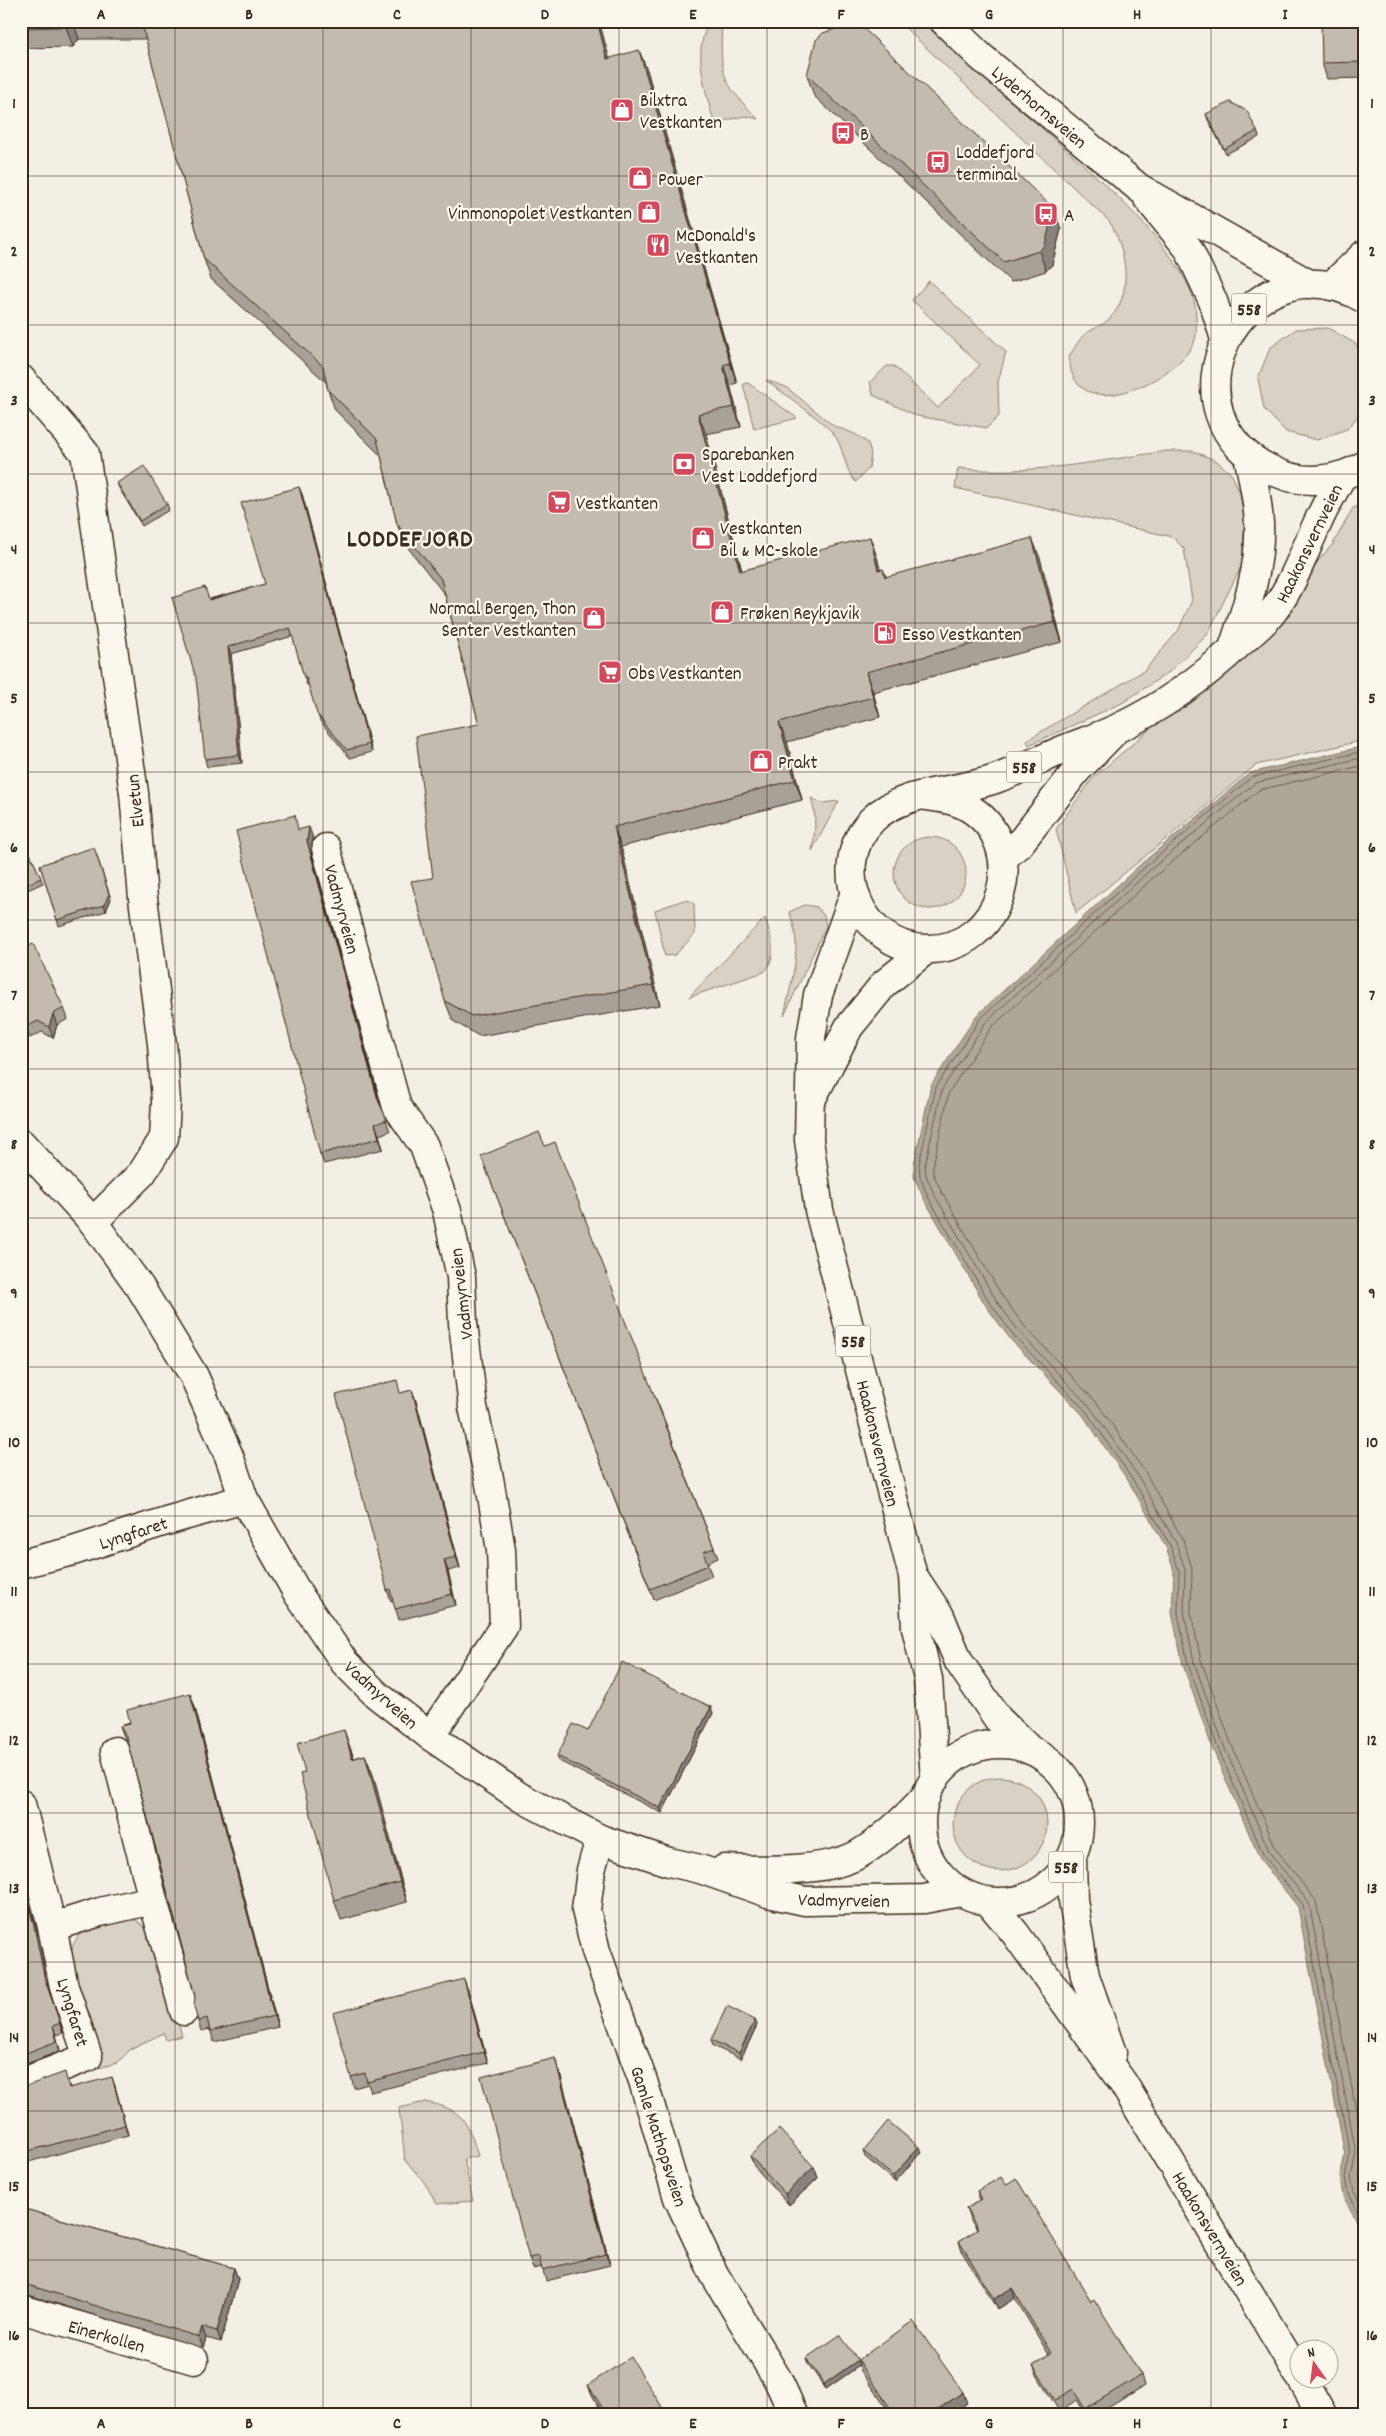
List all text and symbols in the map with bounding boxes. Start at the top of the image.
text: A [97,4,106,27]
text: B [245,4,253,27]
text: C [393,4,401,27]
text: D [541,4,550,27]
text: E [689,4,697,27]
text: F [837,4,845,27]
text: G [985,4,993,27]
text: H [1133,4,1141,27]
text: I [1283,4,1289,27]
street label: Lyderhornsveien [984,61,1091,157]
place label: Bilxtra Vestkanten [640,89,722,138]
text: 1 [12,93,16,116]
text: 1 [1370,93,1374,116]
shop icon: Bilxtra Vestkanten [609,97,635,123]
bus stop icon: B [830,120,856,146]
place label: B [860,123,869,150]
place label: Loddefjord terminal [956,141,1035,190]
bus stop icon: Loddefjord terminal [925,149,951,175]
shop icon: Power [627,165,653,191]
place label: Power [658,168,703,195]
shop icon: Vinmonopolet Vestkanten [636,199,662,225]
bus stop icon: A [1033,201,1059,227]
place label: Vinmonopolet Vestkanten [448,202,632,229]
place label: A [1064,204,1074,231]
place label: McDonald's Vestkanten [676,224,758,273]
restaurant icon: McDonald's Vestkanten [645,232,671,258]
text: 2 [11,241,18,264]
text: 2 [1369,241,1376,264]
road number: 558 [1232,294,1266,324]
text: 3 [10,390,18,413]
text: 3 [1368,390,1376,413]
place label: Sparebanken Vest Loddefjord [702,443,817,492]
bank icon: Sparebanken Vest Loddefjord [671,451,697,477]
street label: Haakonsvernveien [1271,480,1352,609]
supermarket icon: Vestkanten [546,489,572,515]
place label: Vestkanten [576,492,658,519]
place label: Vestkanten Bil & MC-skole [720,517,818,566]
district label: LODDEFJORD [347,524,473,558]
shop icon: Vestkanten Bil & MC-skole [690,525,716,551]
text: 4 [11,539,17,562]
text: 4 [1369,539,1375,562]
place label: Normal Bergen, Thon Senter Vestkanten [429,597,576,646]
shop icon: Frøken Reykjavik [709,599,735,625]
place label: Frøken Reykjavik [740,602,860,629]
shop icon: Normal Bergen, Thon Senter Vestkanten [581,605,607,631]
fuel station icon: Esso Vestkanten [872,620,898,646]
place label: Esso Vestkanten [902,623,1022,650]
supermarket icon: Obs Vestkanten [597,659,623,685]
place label: Obs Vestkanten [628,662,742,689]
text: 5 [10,688,18,711]
text: 5 [1368,688,1376,711]
shop icon: Prakt [748,748,774,774]
place label: Prakt [778,751,817,778]
road number: 558 [1006,752,1042,782]
street label: Elvetun [121,773,154,829]
text: 6 [10,837,18,860]
text: 6 [1368,837,1376,860]
street label: Vadmyrveien [315,862,365,958]
text: 7 [11,985,17,1008]
text: 7 [1369,985,1375,1008]
text: 8 [11,1134,18,1157]
text: 8 [1369,1134,1376,1157]
street label: Vadmyrveien [444,1246,482,1341]
text: 9 [10,1283,18,1306]
text: 9 [1368,1283,1376,1306]
road number: 558 [836,1325,870,1356]
street label: Haakonsvernveien [847,1378,904,1510]
text: 10 [8,1432,20,1455]
text: 10 [1366,1432,1378,1455]
street label: Lyngfaret [96,1512,172,1559]
text: 11 [10,1581,18,1604]
text: 11 [1368,1581,1376,1604]
street label: Vadmyrveien [337,1656,423,1737]
text: 12 [9,1730,19,1753]
text: 12 [1367,1730,1377,1753]
road number: 558 [1048,1851,1084,1882]
text: 13 [9,1878,19,1901]
text: 13 [1367,1878,1377,1901]
street label: Vadmyrveien [798,1888,890,1917]
street label: Lyngfaret [47,1975,94,2051]
text: 14 [9,2027,19,2050]
text: 14 [1367,2027,1377,2050]
street label: Gamle Mathopsveien [621,2063,692,2211]
street label: Haakonsvernveien [1163,2167,1253,2292]
text: 15 [9,2176,19,2199]
text: 15 [1367,2176,1377,2199]
street label: Einerkollen [64,2315,148,2362]
text: 16 [8,2325,20,2348]
text: 16 [1366,2325,1378,2348]
north arrow [1288,2338,1338,2388]
text: N [1306,2343,1317,2364]
text: A [97,2413,106,2436]
text: B [245,2413,253,2436]
text: C [393,2413,401,2436]
text: D [541,2413,550,2436]
text: E [689,2413,697,2436]
text: F [837,2413,845,2436]
text: G [985,2413,993,2436]
text: H [1133,2413,1141,2436]
text: I [1283,2413,1289,2436]

